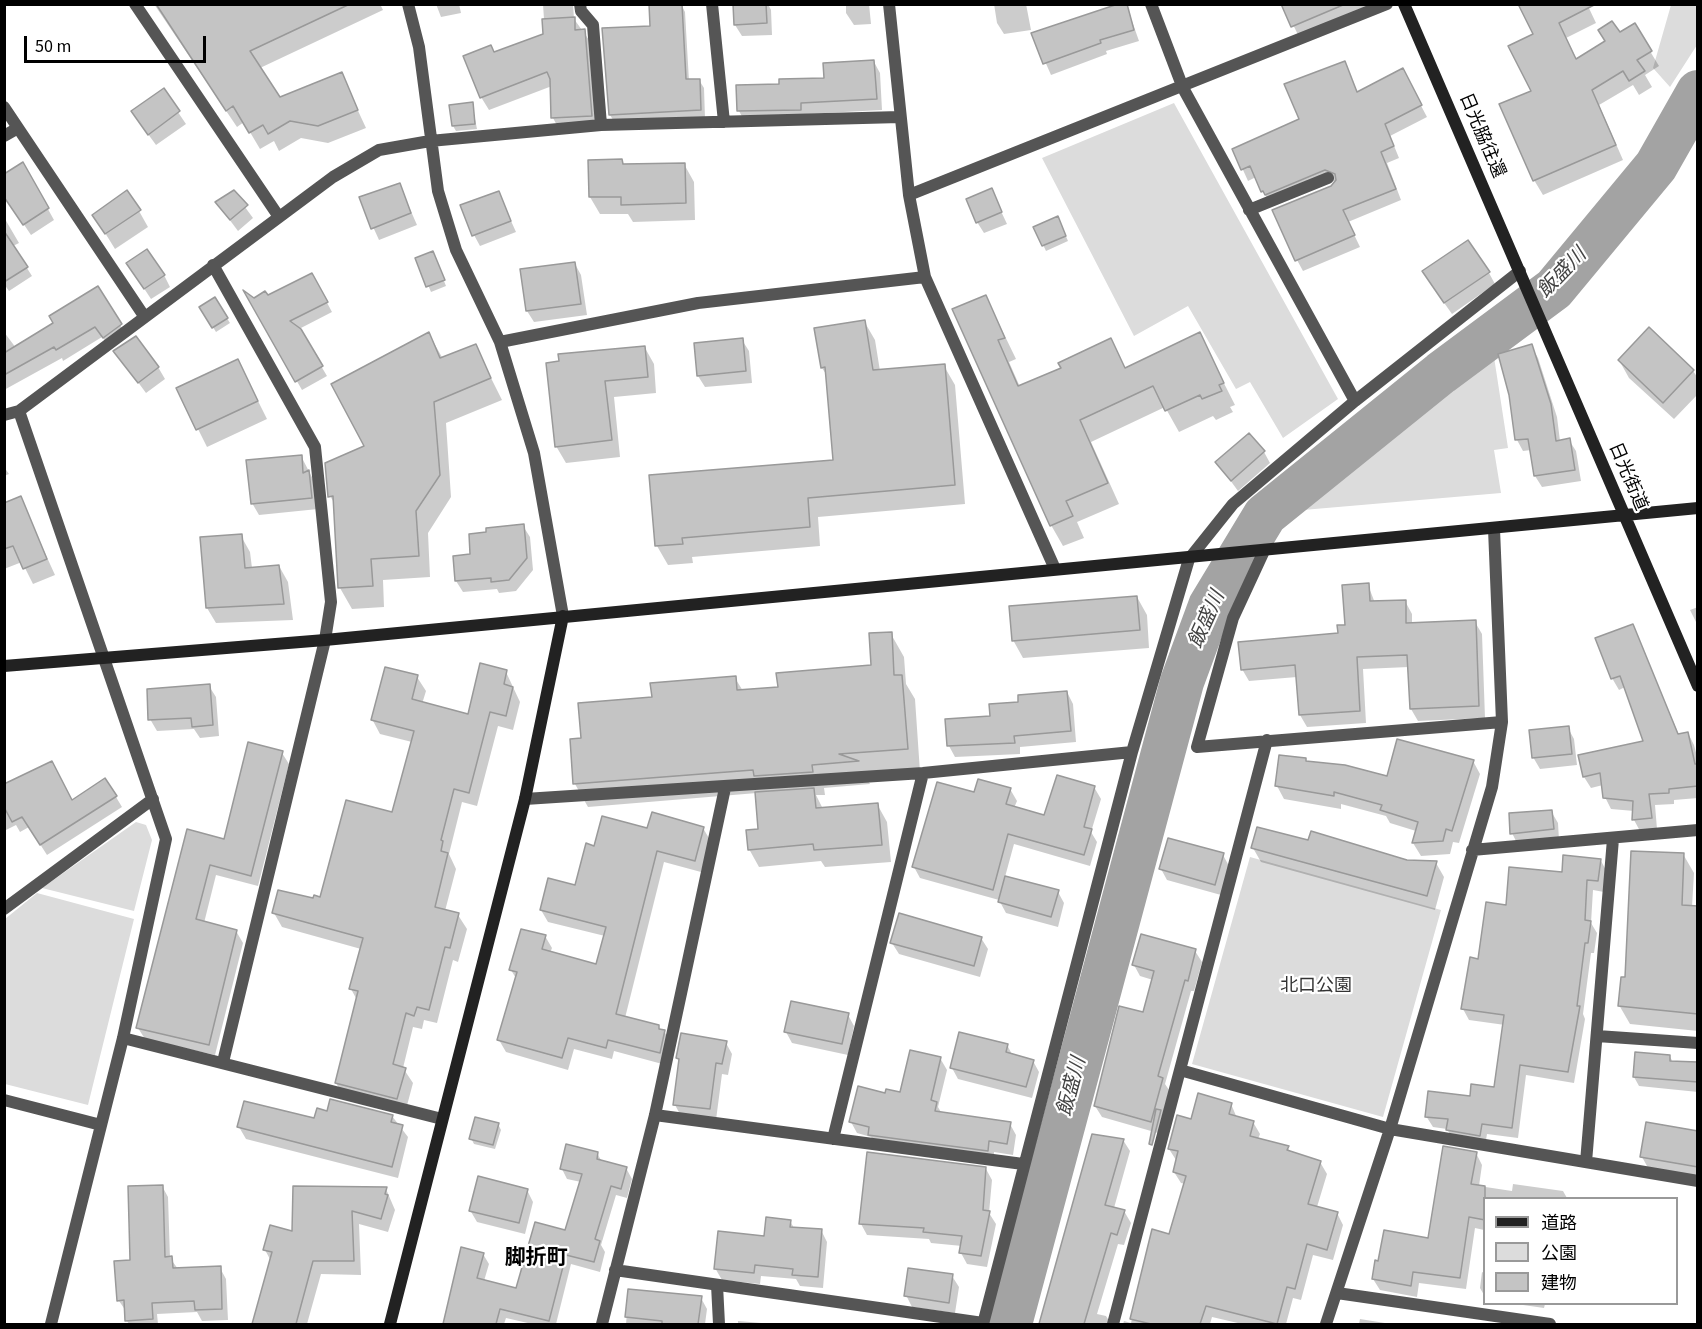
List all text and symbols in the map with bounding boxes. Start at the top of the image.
scale bar [27,24,208,62]
text: 50 m [35,34,71,59]
street label: 日光脇往還 [1453,90,1509,182]
water label: 飯盛川 [1534,244,1592,304]
street label: 日光街道 [1603,440,1651,514]
water label: 飯盛川 [1185,588,1231,652]
park label: 北口公園 [1280,976,1352,998]
water label: 飯盛川 [1054,1055,1092,1119]
legend [1483,1197,1678,1305]
text: 道路 [1541,1211,1577,1236]
text: 公園 [1541,1241,1577,1266]
district label: 脚折町 [505,1246,567,1272]
text: 建物 [1541,1271,1577,1296]

